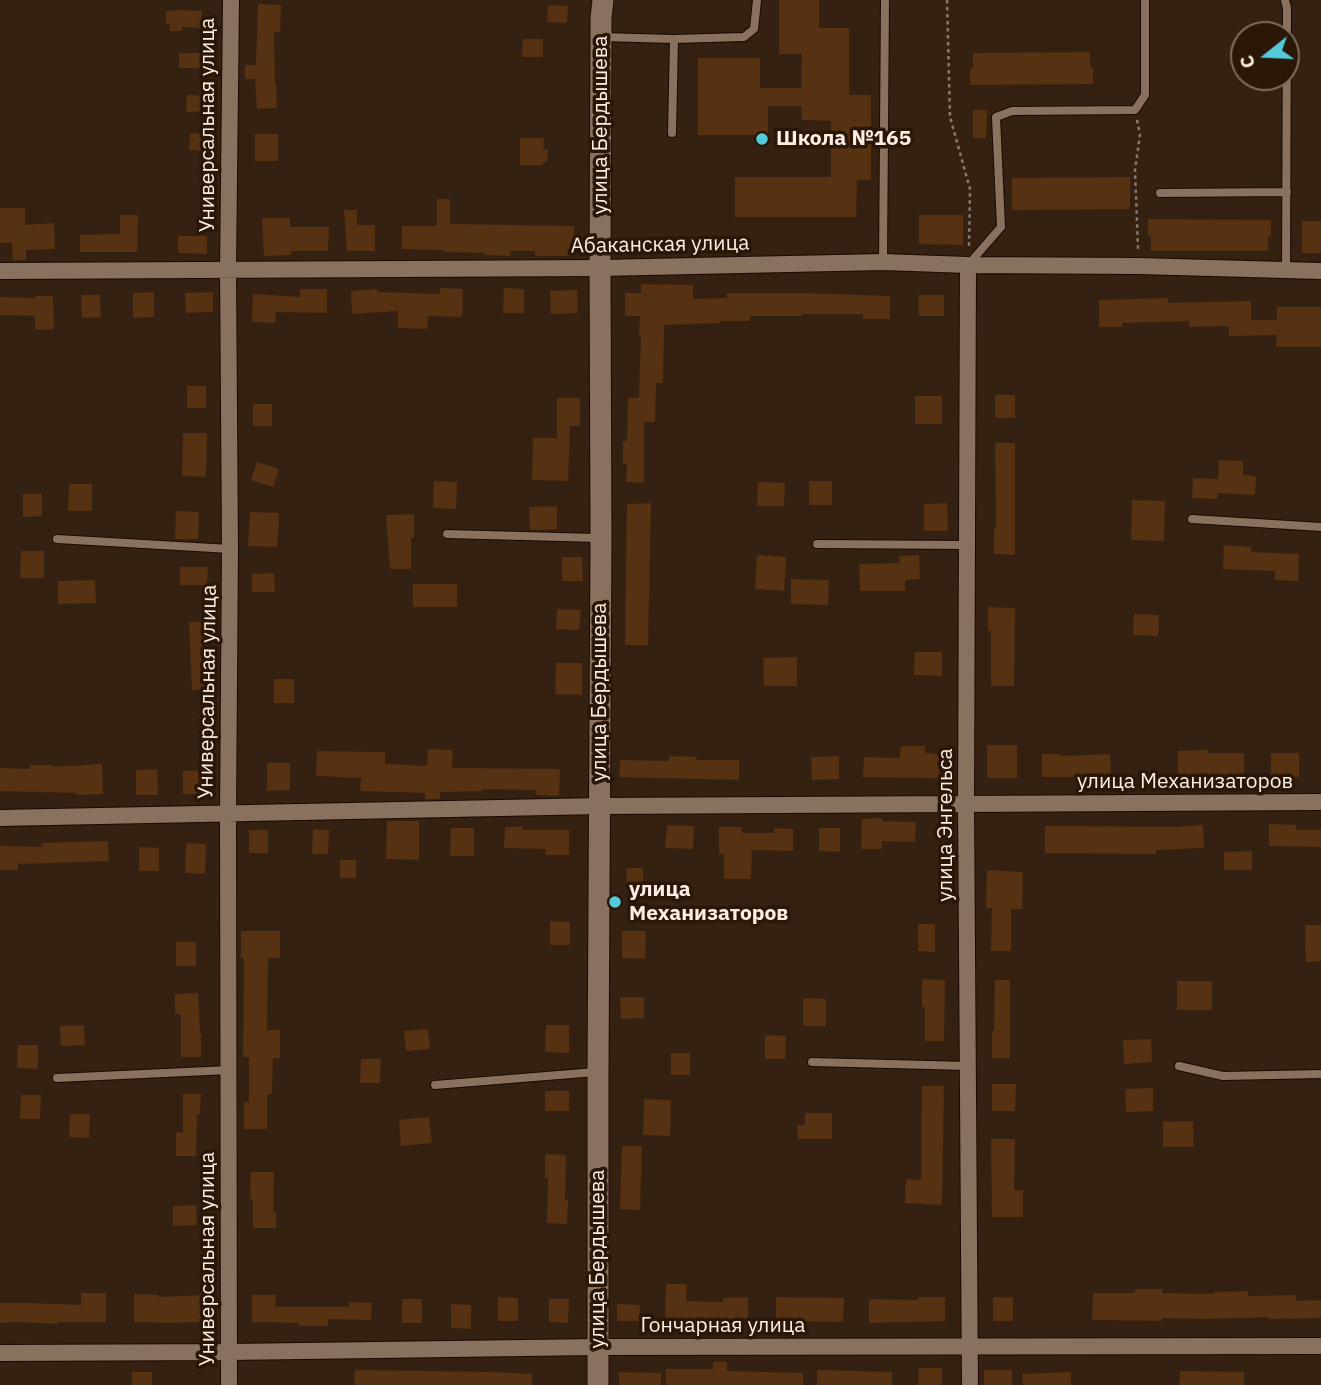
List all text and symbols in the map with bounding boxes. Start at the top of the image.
street label: Универсальная улица [195,18,221,232]
north arrow [1230,21,1300,91]
street label: улица Бердышева [588,35,614,215]
text: С [1234,52,1260,71]
place label: Школа №165 [776,126,911,152]
marker: Школа №165 [754,131,770,147]
street label: Абаканская улица [570,231,750,259]
street label: Универсальная улица [194,585,222,799]
street label: улица Бердышева [587,602,613,782]
street label: улица Энгельса [933,748,959,902]
street label: улица Механизаторов [1077,769,1293,795]
place label: улица Механизаторов [629,877,788,927]
marker: улица Механизаторов [607,894,623,910]
street label: Универсальная улица [195,1152,221,1366]
street label: улица Бердышева [585,1169,611,1349]
street label: Гончарная улица [640,1313,806,1339]

